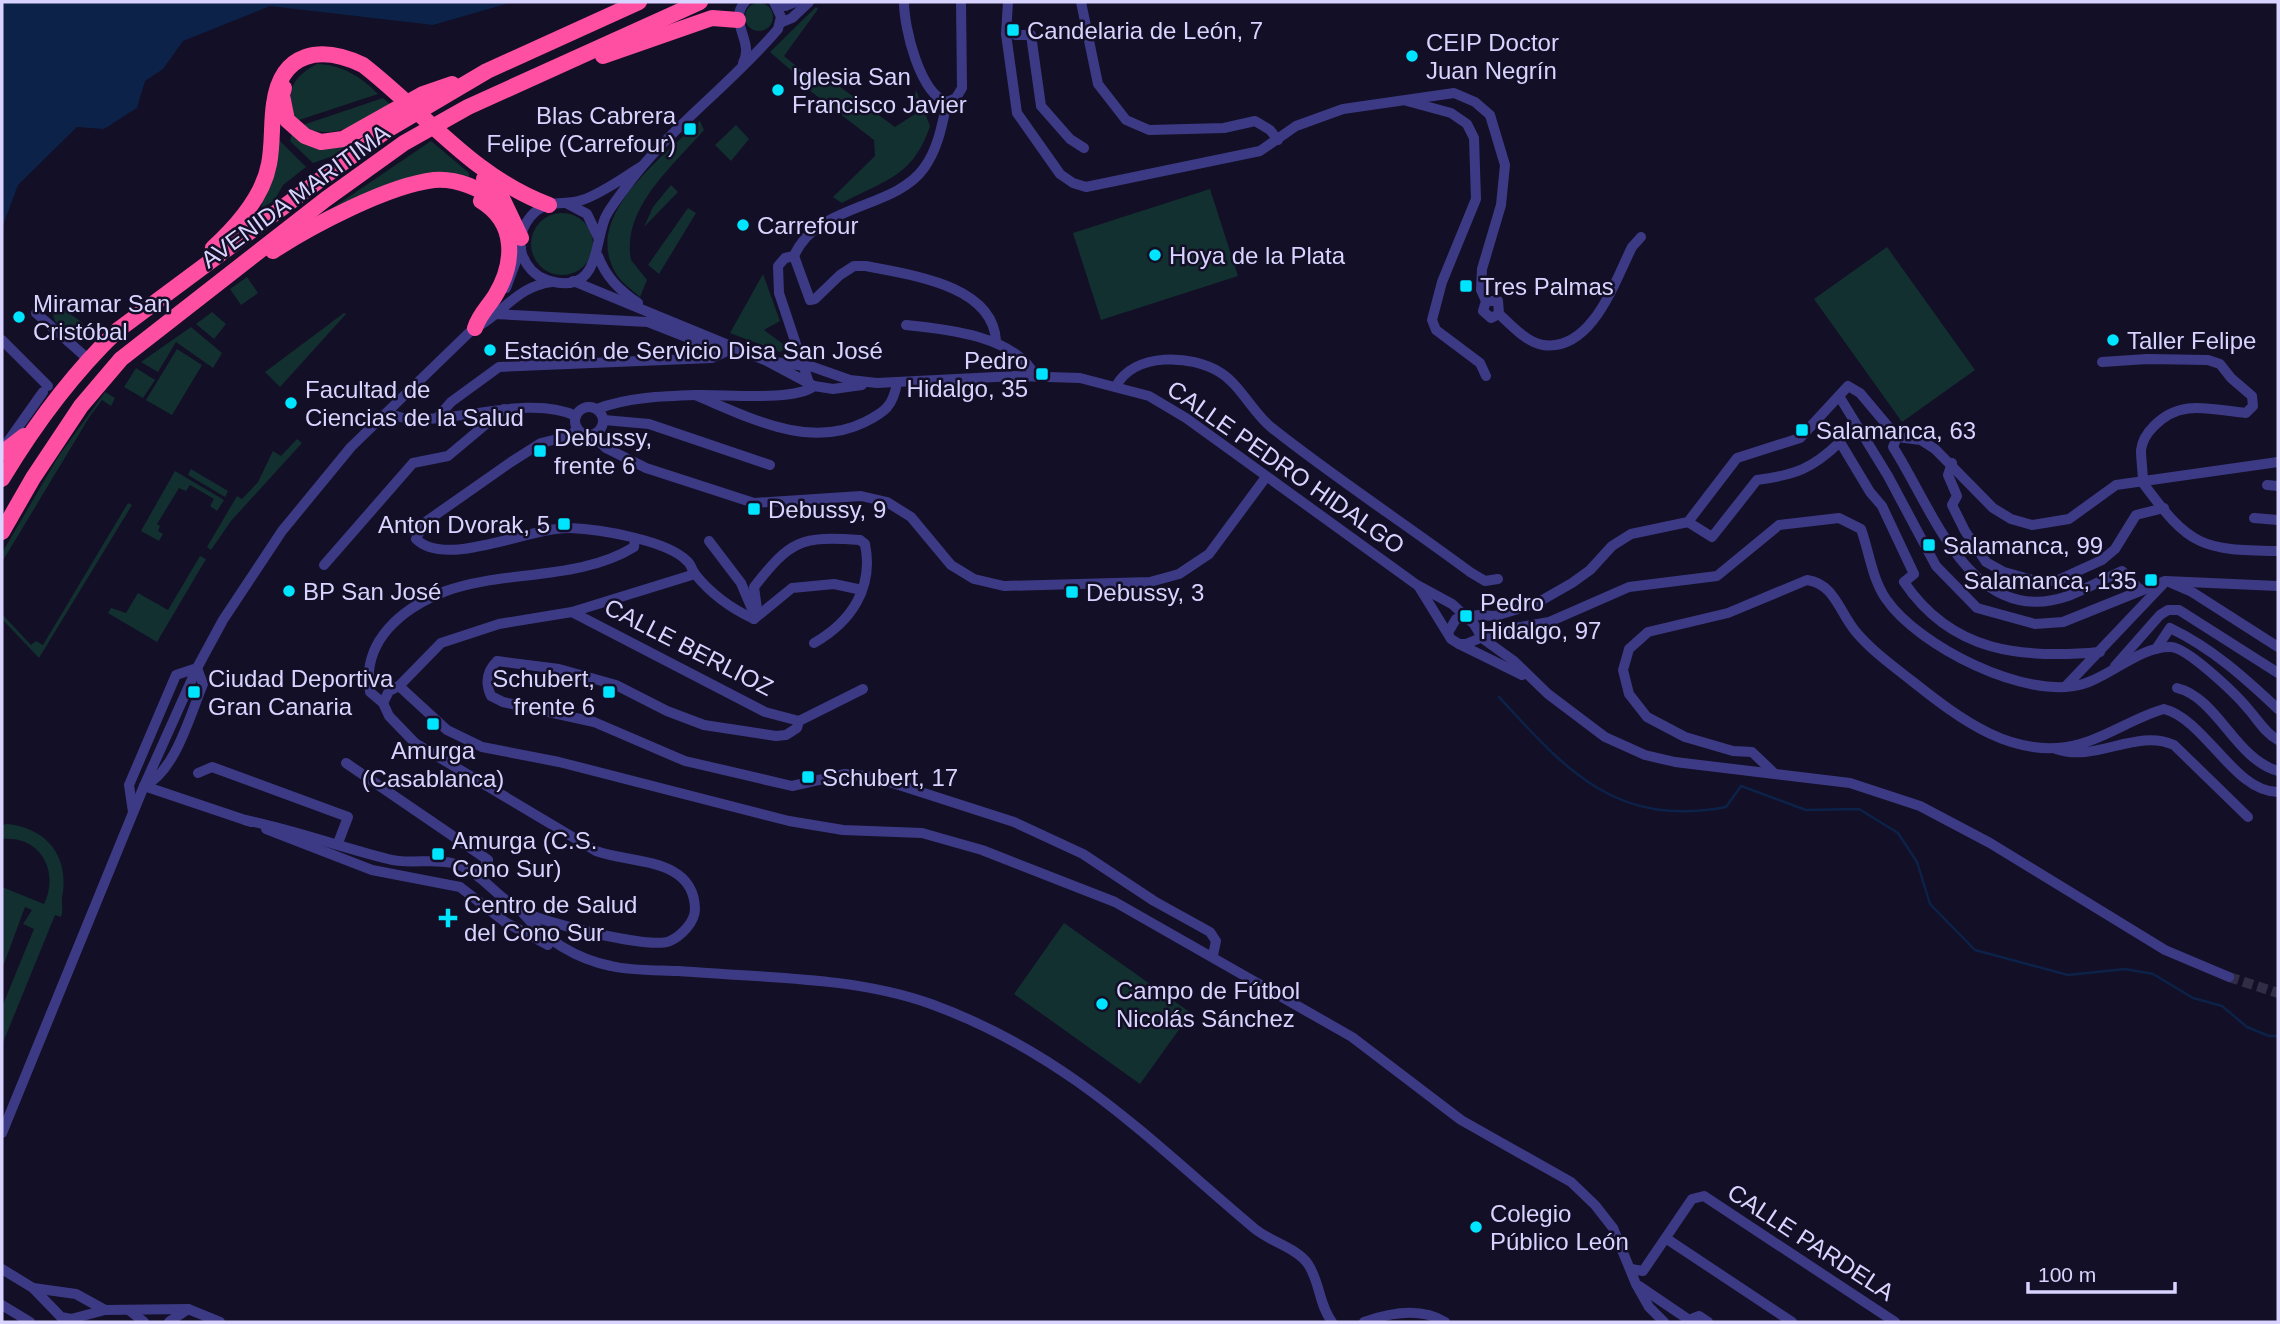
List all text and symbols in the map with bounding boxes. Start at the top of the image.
place label: Candelaria de León, 7 [1027,17,1263,44]
marker: Candelaria de León, 7 [1005,22,1021,38]
place label: CEIP Doctor Juan Negrín [1426,29,1559,84]
marker: CEIP Doctor Juan Negrín [1404,48,1420,64]
place label: Iglesia San Francisco Javier [792,63,967,118]
marker: Iglesia San Francisco Javier [770,82,786,98]
place label: Blas Cabrera Felipe (Carrefour) [487,102,677,157]
street label: AVENIDA MARITIMA [196,119,394,273]
marker: Blas Cabrera Felipe (Carrefour) [682,121,698,137]
place label: Carrefour [757,212,858,239]
marker: Carrefour [735,217,751,233]
place label: Hoya de la Plata [1169,242,1346,269]
marker: Hoya de la Plata [1147,247,1163,263]
place label: Tres Palmas [1480,273,1614,300]
marker: Tres Palmas [1458,278,1474,294]
place label: Miramar San Cristóbal [33,290,170,345]
marker: Miramar San Cristóbal [11,309,27,325]
place label: Taller Felipe [2127,327,2256,354]
marker: Taller Felipe [2105,332,2121,348]
place label: Estación de Servicio Disa San José [504,337,883,364]
marker: Estación de Servicio Disa San José [482,342,498,358]
place label: Pedro Hidalgo, 35 [907,347,1028,402]
marker: Pedro Hidalgo, 35 [1034,366,1050,382]
street label: CALLE PEDRO HIDALGO [1162,375,1410,559]
place label: Facultad de Ciencias de la Salud [305,376,524,431]
marker: Facultad de Ciencias de la Salud [283,395,299,411]
place label: Salamanca, 63 [1816,417,1976,444]
marker: Salamanca, 63 [1794,422,1810,438]
place label: Debussy, frente 6 [554,424,652,479]
marker: Debussy, frente 6 [532,443,548,459]
place label: Debussy, 9 [768,496,886,523]
marker: Debussy, 9 [746,501,762,517]
place label: Anton Dvorak, 5 [378,511,550,538]
marker: Anton Dvorak, 5 [556,516,572,532]
place label: Salamanca, 99 [1943,532,2103,559]
marker: Salamanca, 99 [1921,537,1937,553]
place label: Salamanca, 135 [1964,567,2137,594]
marker: Salamanca, 135 [2143,572,2159,588]
place label: BP San José [303,578,441,605]
place label: Debussy, 3 [1086,579,1204,606]
marker: BP San José [281,583,297,599]
marker: Debussy, 3 [1064,584,1080,600]
place label: Pedro Hidalgo, 97 [1480,589,1601,644]
street label: CALLE BERLIOZ [600,593,778,701]
marker: Pedro Hidalgo, 97 [1458,608,1474,624]
place label: Ciudad Deportiva Gran Canaria [208,665,394,720]
place label: Schubert, frente 6 [492,665,595,720]
marker: Ciudad Deportiva Gran Canaria [186,684,202,700]
marker: Schubert, frente 6 [601,684,617,700]
marker: Amurga (Casablanca) [425,716,441,732]
place label: Amurga (Casablanca) [362,737,504,792]
place label: Schubert, 17 [822,764,958,791]
marker: Schubert, 17 [800,769,816,785]
place label: Amurga (C.S. Cono Sur) [452,827,597,882]
marker: Amurga (C.S. Cono Sur) [430,846,446,862]
place label: Centro de Salud del Cono Sur [464,891,637,946]
marker: Centro de Salud del Cono Sur [438,908,458,928]
place label: Campo de Fútbol Nicolás Sánchez [1116,977,1300,1032]
marker: Campo de Fútbol Nicolás Sánchez [1094,996,1110,1012]
street label: CALLE PARDELA [1723,1178,1899,1306]
place label: Colegio Público León [1490,1200,1629,1255]
marker: Colegio Público León [1468,1219,1484,1235]
scale bar [2028,1250,2175,1294]
text: 100 m [2038,1263,2096,1286]

